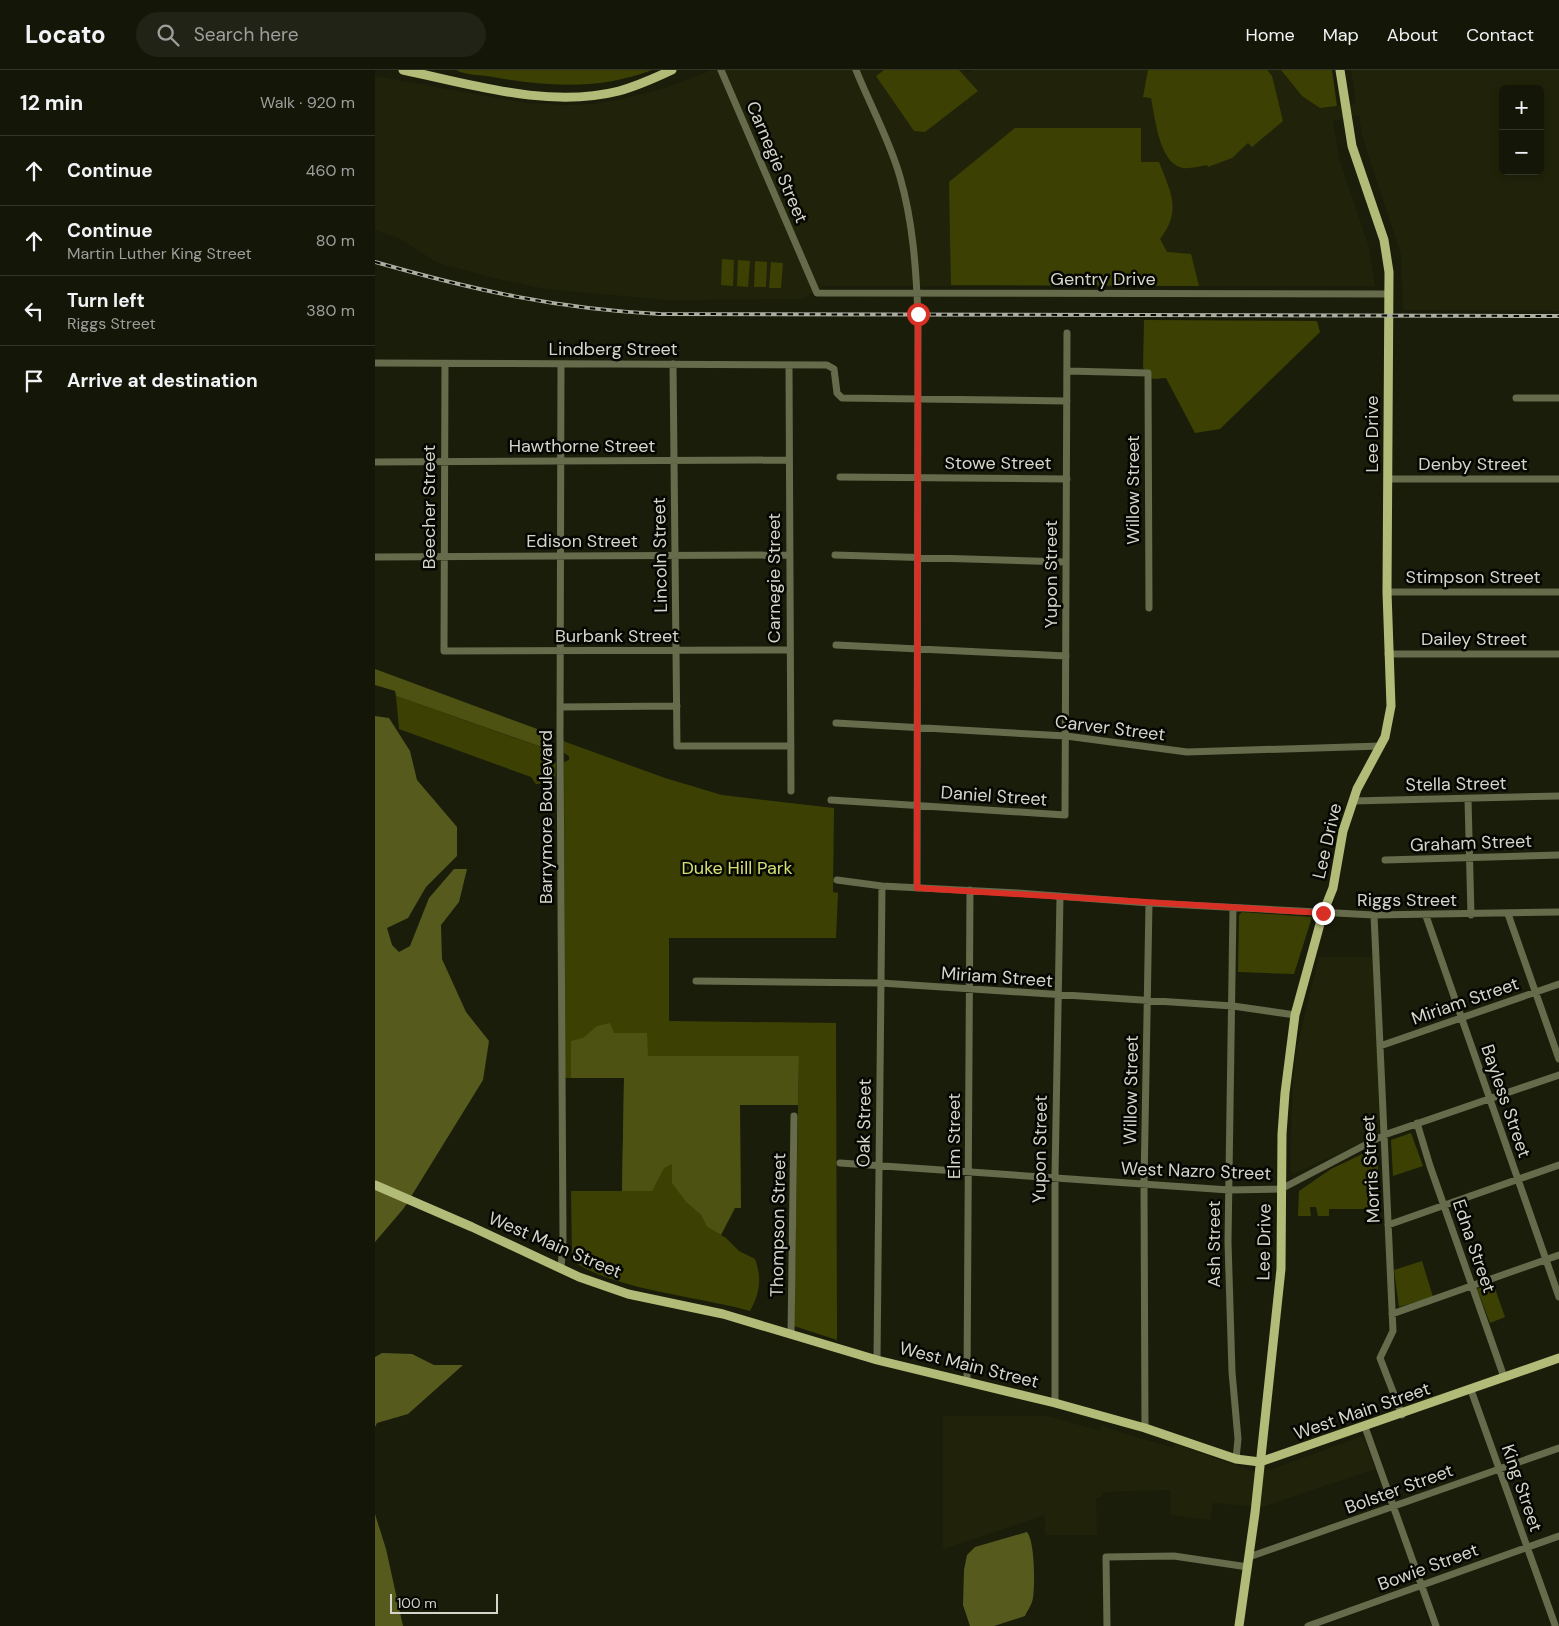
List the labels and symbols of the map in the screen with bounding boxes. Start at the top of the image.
street label: Carnegie Street [741,97,813,227]
street label: Gentry Drive [1050,267,1156,291]
route start [907,303,930,326]
street label: Lindberg Street [548,337,678,361]
street label: Lee Drive [1360,396,1384,472]
street label: Hawthorne Street [509,434,655,458]
street label: Willow Street [1121,435,1145,545]
street label: Beecher Street [417,445,441,569]
street label: Stowe Street [945,451,1052,475]
street label: Denby Street [1418,452,1528,476]
street label: Lincoln Street [647,497,673,613]
street label: Carnegie Street [762,513,786,643]
street label: Yupon Street [1039,520,1063,628]
street label: Edison Street [526,529,638,553]
street label: Stimpson Street [1406,565,1540,589]
street label: Burbank Street [555,624,679,648]
street label: Dailey Street [1421,627,1527,651]
street label: Carver Street [1053,709,1167,747]
street label: Barrymore Boulevard [534,730,558,904]
street label: Stella Street [1405,771,1507,797]
street label: Daniel Street [940,780,1048,812]
street label: Lee Drive [1307,801,1347,881]
street label: Graham Street [1410,829,1532,857]
park label: Duke Hill Park [681,856,793,880]
street label: Riggs Street [1357,888,1457,912]
route end [1312,902,1335,925]
street label: Miriam Street [940,961,1054,993]
street label: Miriam Street [1408,971,1522,1031]
street label: Willow Street [1118,1035,1144,1145]
street label: Bayless Street [1475,1041,1537,1161]
street label: Oak Street [851,1078,877,1168]
street label: Elm Street [942,1093,966,1179]
street label: Yupon Street [1027,1095,1053,1203]
street label: Morris Street [1356,1114,1386,1224]
street label: Thompson Street [765,1153,791,1297]
street label: West Nazro Street [1120,1156,1272,1186]
street label: Edna Street [1447,1196,1501,1296]
street label: Ash Street [1202,1200,1226,1288]
street label: Lee Drive [1251,1203,1277,1281]
street label: West Main Street [485,1206,625,1284]
street label: West Main Street [897,1336,1041,1394]
street label: West Main Street [1291,1376,1433,1446]
street label: King Street [1496,1441,1548,1535]
street label: Bolster Street [1341,1458,1457,1520]
street label: Bowie Street [1374,1538,1482,1596]
scale bar [390,1591,497,1614]

